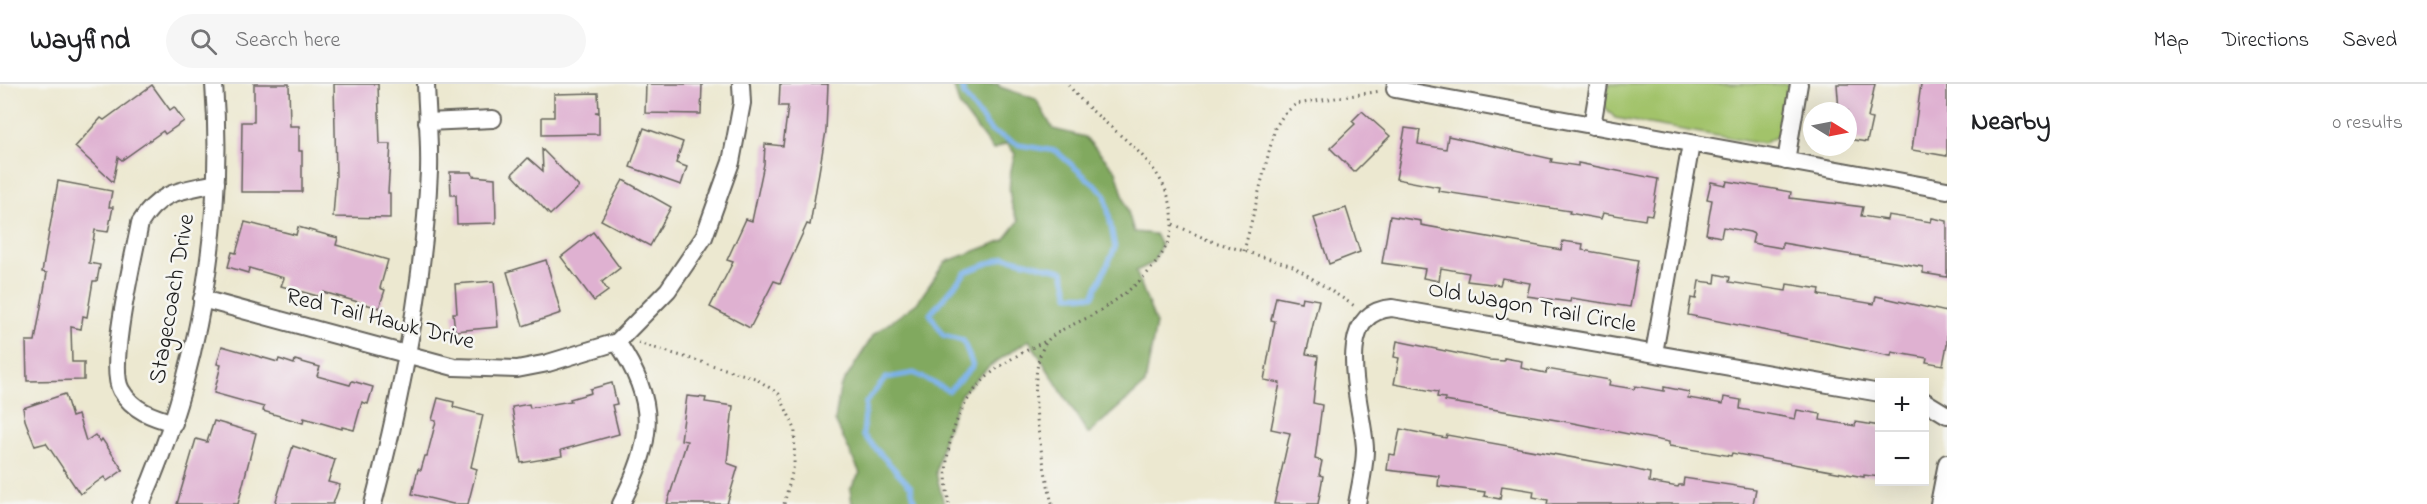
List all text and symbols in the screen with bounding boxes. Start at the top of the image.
search box [166,14,586,68]
text: Wayfind [30,21,130,62]
icon: search [187,25,220,58]
text: Search here [235,25,340,57]
text: Map [2153,26,2189,56]
text: Directions [2222,26,2309,56]
text: Saved [2342,26,2397,56]
north arrow [1803,102,1857,156]
text: Nearby [1971,104,2050,142]
text: 0 results [2332,109,2403,138]
street label: Stagecoach Drive [141,211,205,387]
street label: Old Wagon Trail Circle [1425,272,1639,344]
street label: Red Tail Hawk Drive [282,280,478,360]
map controls [1875,378,1929,486]
button: + [1875,378,1929,432]
button: − [1875,432,1929,486]

